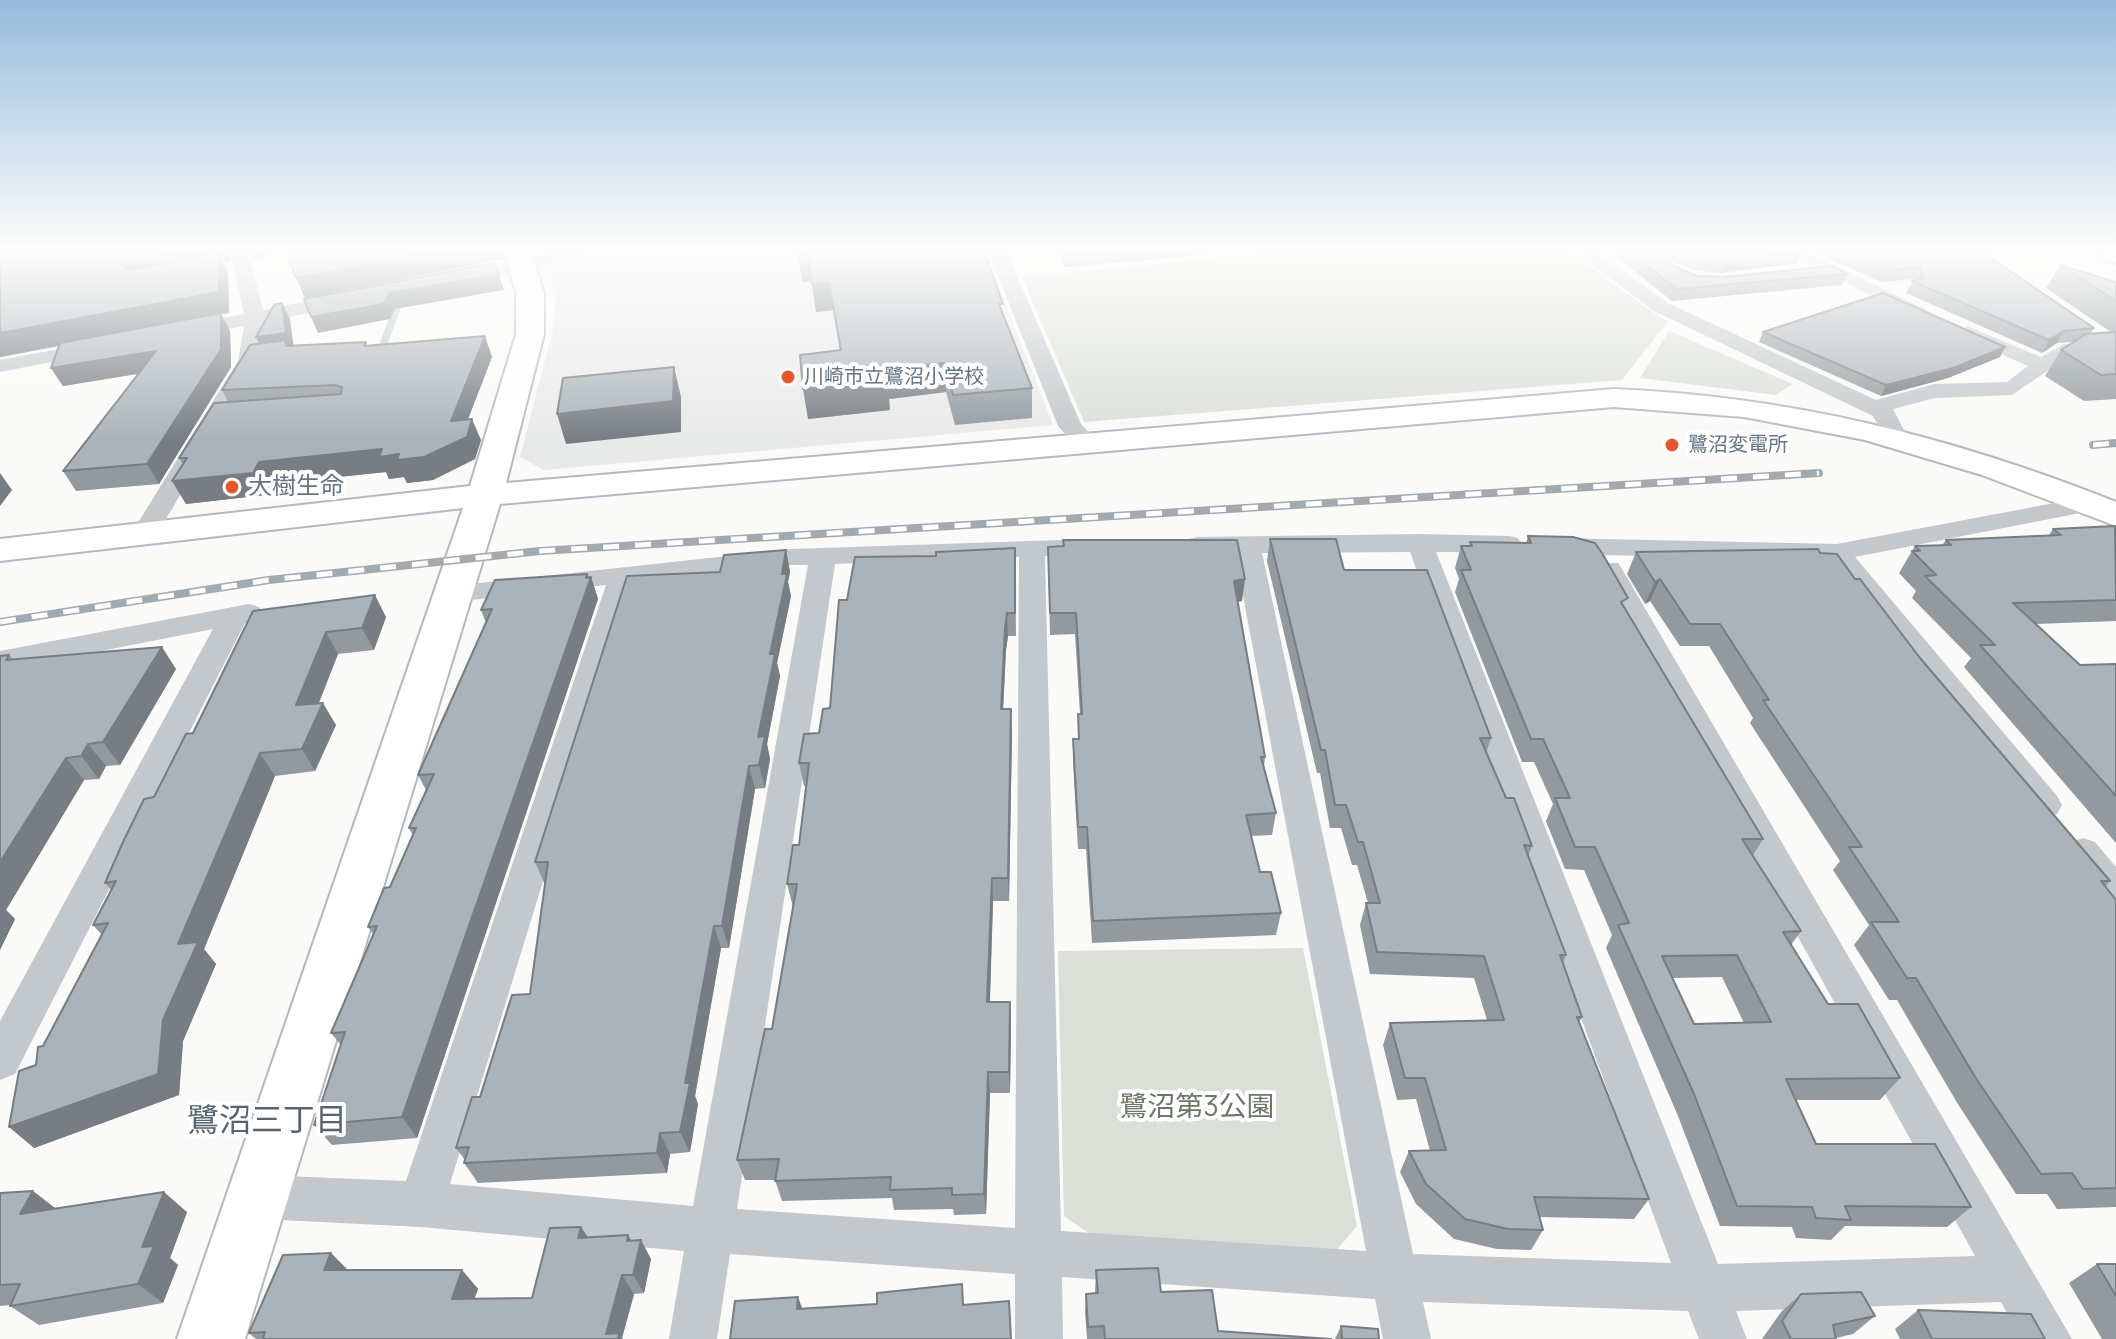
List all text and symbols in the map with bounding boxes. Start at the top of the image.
place label: 川崎市立鷺沼小学校 [804,365,984,389]
marker: 川崎市立鷺沼小学校 [779,368,797,386]
place label: 鷺沼変電所 [1688,433,1788,457]
marker: 鷺沼変電所 [1663,436,1681,454]
place label: 大樹生命 [248,473,344,501]
marker: 大樹生命 [223,478,241,496]
park label: 鷺沼第3公園 [1119,1091,1275,1125]
district label: 鷺沼三丁目 [187,1103,347,1141]

